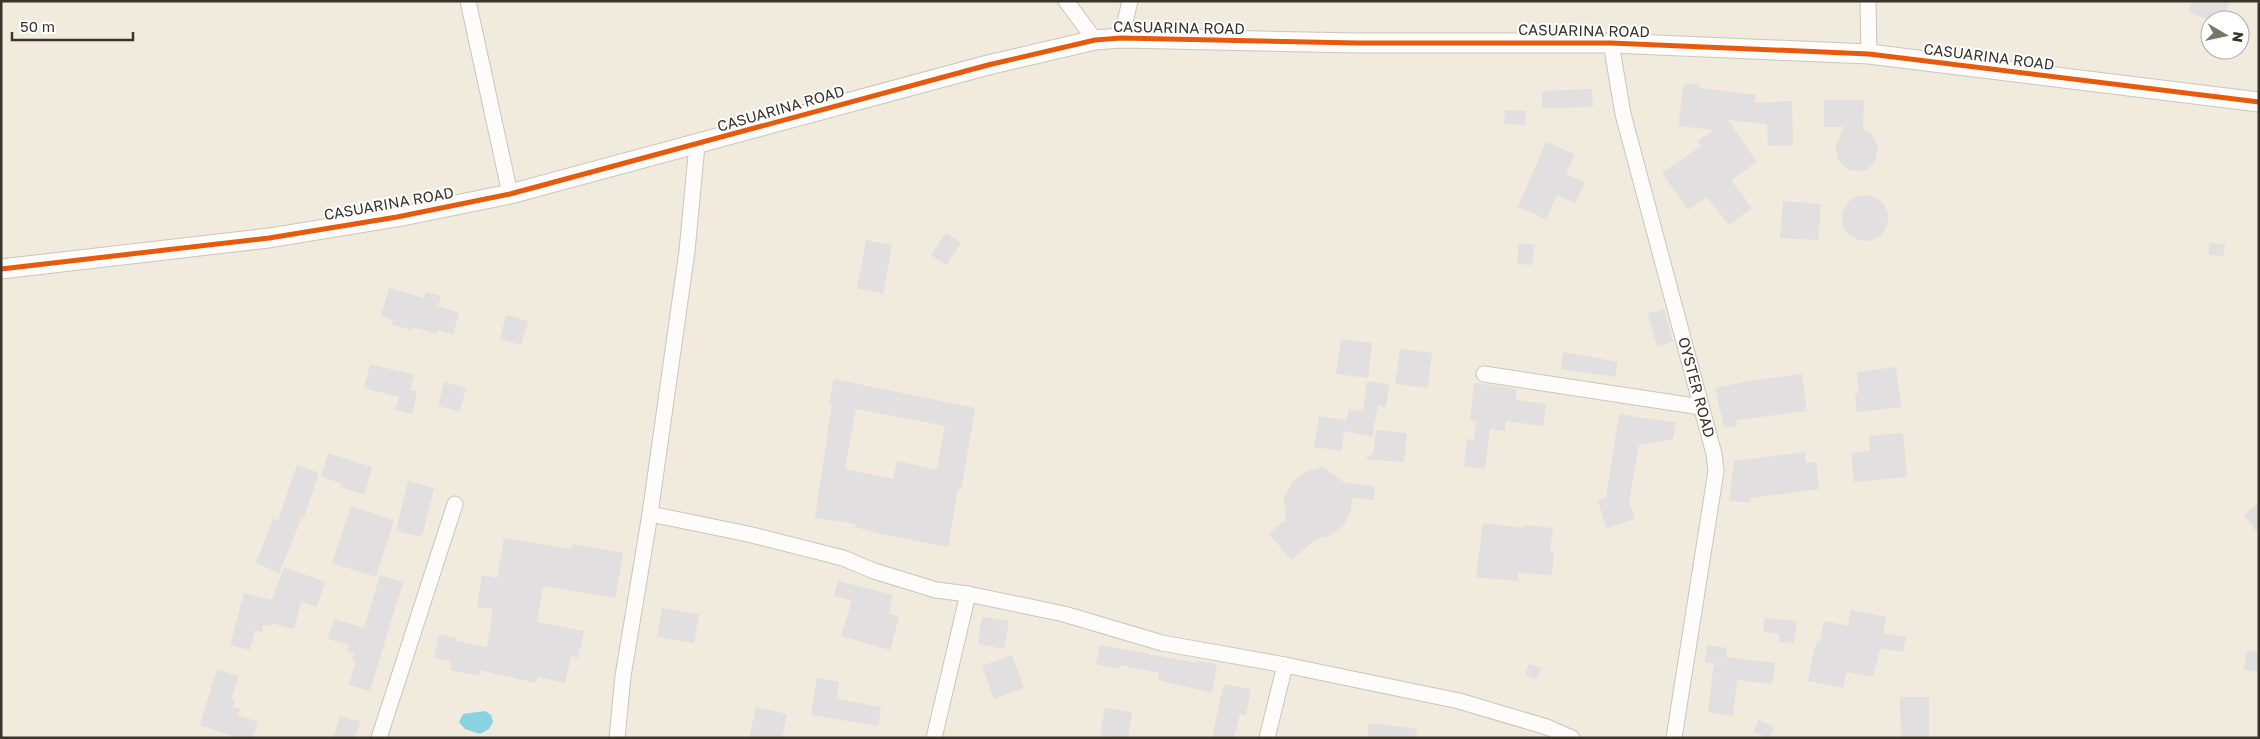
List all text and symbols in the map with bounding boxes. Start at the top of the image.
scale bar [12,10,134,42]
north arrow [2200,10,2250,60]
text: 50 m [20,17,55,35]
street label: CASUARINA ROAD [1113,17,1245,37]
street label: CASUARINA ROAD [1518,20,1650,40]
text: N [2229,31,2248,44]
street label: CASUARINA ROAD [1923,39,2056,73]
street label: CASUARINA ROAD [715,81,846,135]
street label: CASUARINA ROAD [322,183,455,223]
street label: OYSTER ROAD [1675,335,1719,439]

